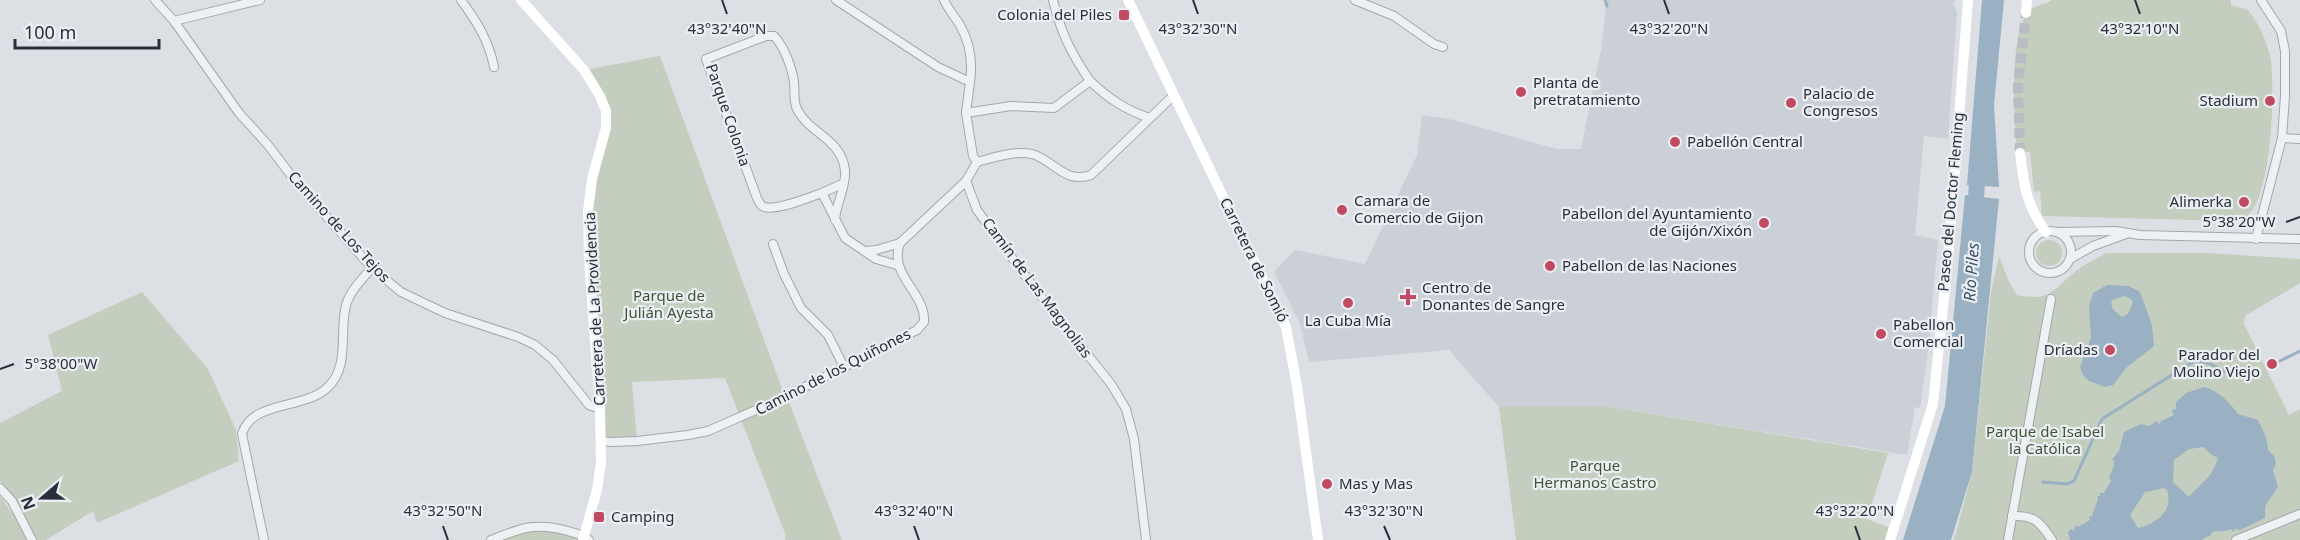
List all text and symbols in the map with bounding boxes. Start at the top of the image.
place label: Colonia del Piles [997,4,1112,24]
marker: Colonia del Piles [1117,8,1131,22]
scale bar [15,12,159,50]
text: 43°32'40"N [688,18,766,38]
text: 43°32'30"N [1159,18,1237,38]
text: 43°32'20"N [1630,18,1708,38]
text: 43°32'10"N [2101,18,2179,38]
text: 100 m [24,20,76,44]
street label: Parque Colonia [702,61,756,169]
place label: Planta de pretratamiento [1533,72,1640,109]
place label: Palacio de Congresos [1803,83,1878,120]
marker: Planta de pretratamiento [1514,85,1528,99]
place label: Stadium [2200,90,2258,110]
marker: Stadium [2263,94,2277,108]
marker: Palacio de Congresos [1784,96,1798,110]
street label: Paseo del Doctor Fleming [1932,111,1968,292]
place label: Pabellón Central [1687,131,1803,151]
marker: Pabellón Central [1668,135,1682,149]
street label: Camino de Los Tejos [284,166,395,286]
place label: Camara de Comercio de Gijon [1354,190,1484,227]
place label: Alimerka [2170,191,2232,211]
street label: Carretera de Somió [1216,194,1294,325]
marker: Alimerka [2237,195,2251,209]
marker: Camara de Comercio de Gijon [1335,203,1349,217]
place label: Pabellon del Ayuntamiento de Gijón/Xixón [1562,203,1752,240]
text: 5°38'20"W [2202,211,2276,231]
street label: Carretera de La Providencia [579,212,609,406]
street label: Camín de Las Magnolias [978,213,1097,362]
marker: Pabellon del Ayuntamiento de Gijón/Xixón [1757,216,1771,230]
water label: Río Piles [1958,242,1984,302]
place label: Pabellon de las Naciones [1562,255,1737,275]
marker: Pabellon de las Naciones [1543,259,1557,273]
place label: Centro de Donantes de Sangre [1422,277,1565,314]
park label: Parque de Julián Ayesta [622,285,714,322]
marker: Centro de Donantes de Sangre [1399,288,1417,306]
marker: La Cuba Mía [1341,296,1355,310]
place label: La Cuba Mía [1305,310,1391,330]
place label: Pabellon Comercial [1893,314,1963,351]
street label: Camino de los Quiñones [751,323,914,419]
marker: Pabellon Comercial [1874,327,1888,341]
place label: Dríadas [2044,339,2098,359]
marker: Dríadas [2103,343,2117,357]
place label: Parador del Molino Viejo [2173,344,2260,381]
text: 5°38'00"W [24,353,98,373]
marker: Parador del Molino Viejo [2265,357,2279,371]
park label: Parque de Isabel la Católica [1986,421,2104,458]
park label: Parque Hermanos Castro [1533,455,1657,492]
north arrow [12,468,72,528]
place label: Mas y Mas [1339,473,1413,493]
marker: Mas y Mas [1320,477,1334,491]
text: N [15,493,40,513]
text: 43°32'50"N [404,500,482,520]
text: 43°32'40"N [875,500,953,520]
text: 43°32'30"N [1345,500,1423,520]
text: 43°32'20"N [1816,500,1894,520]
place label: Camping [611,506,675,526]
marker: Camping [592,510,606,524]

